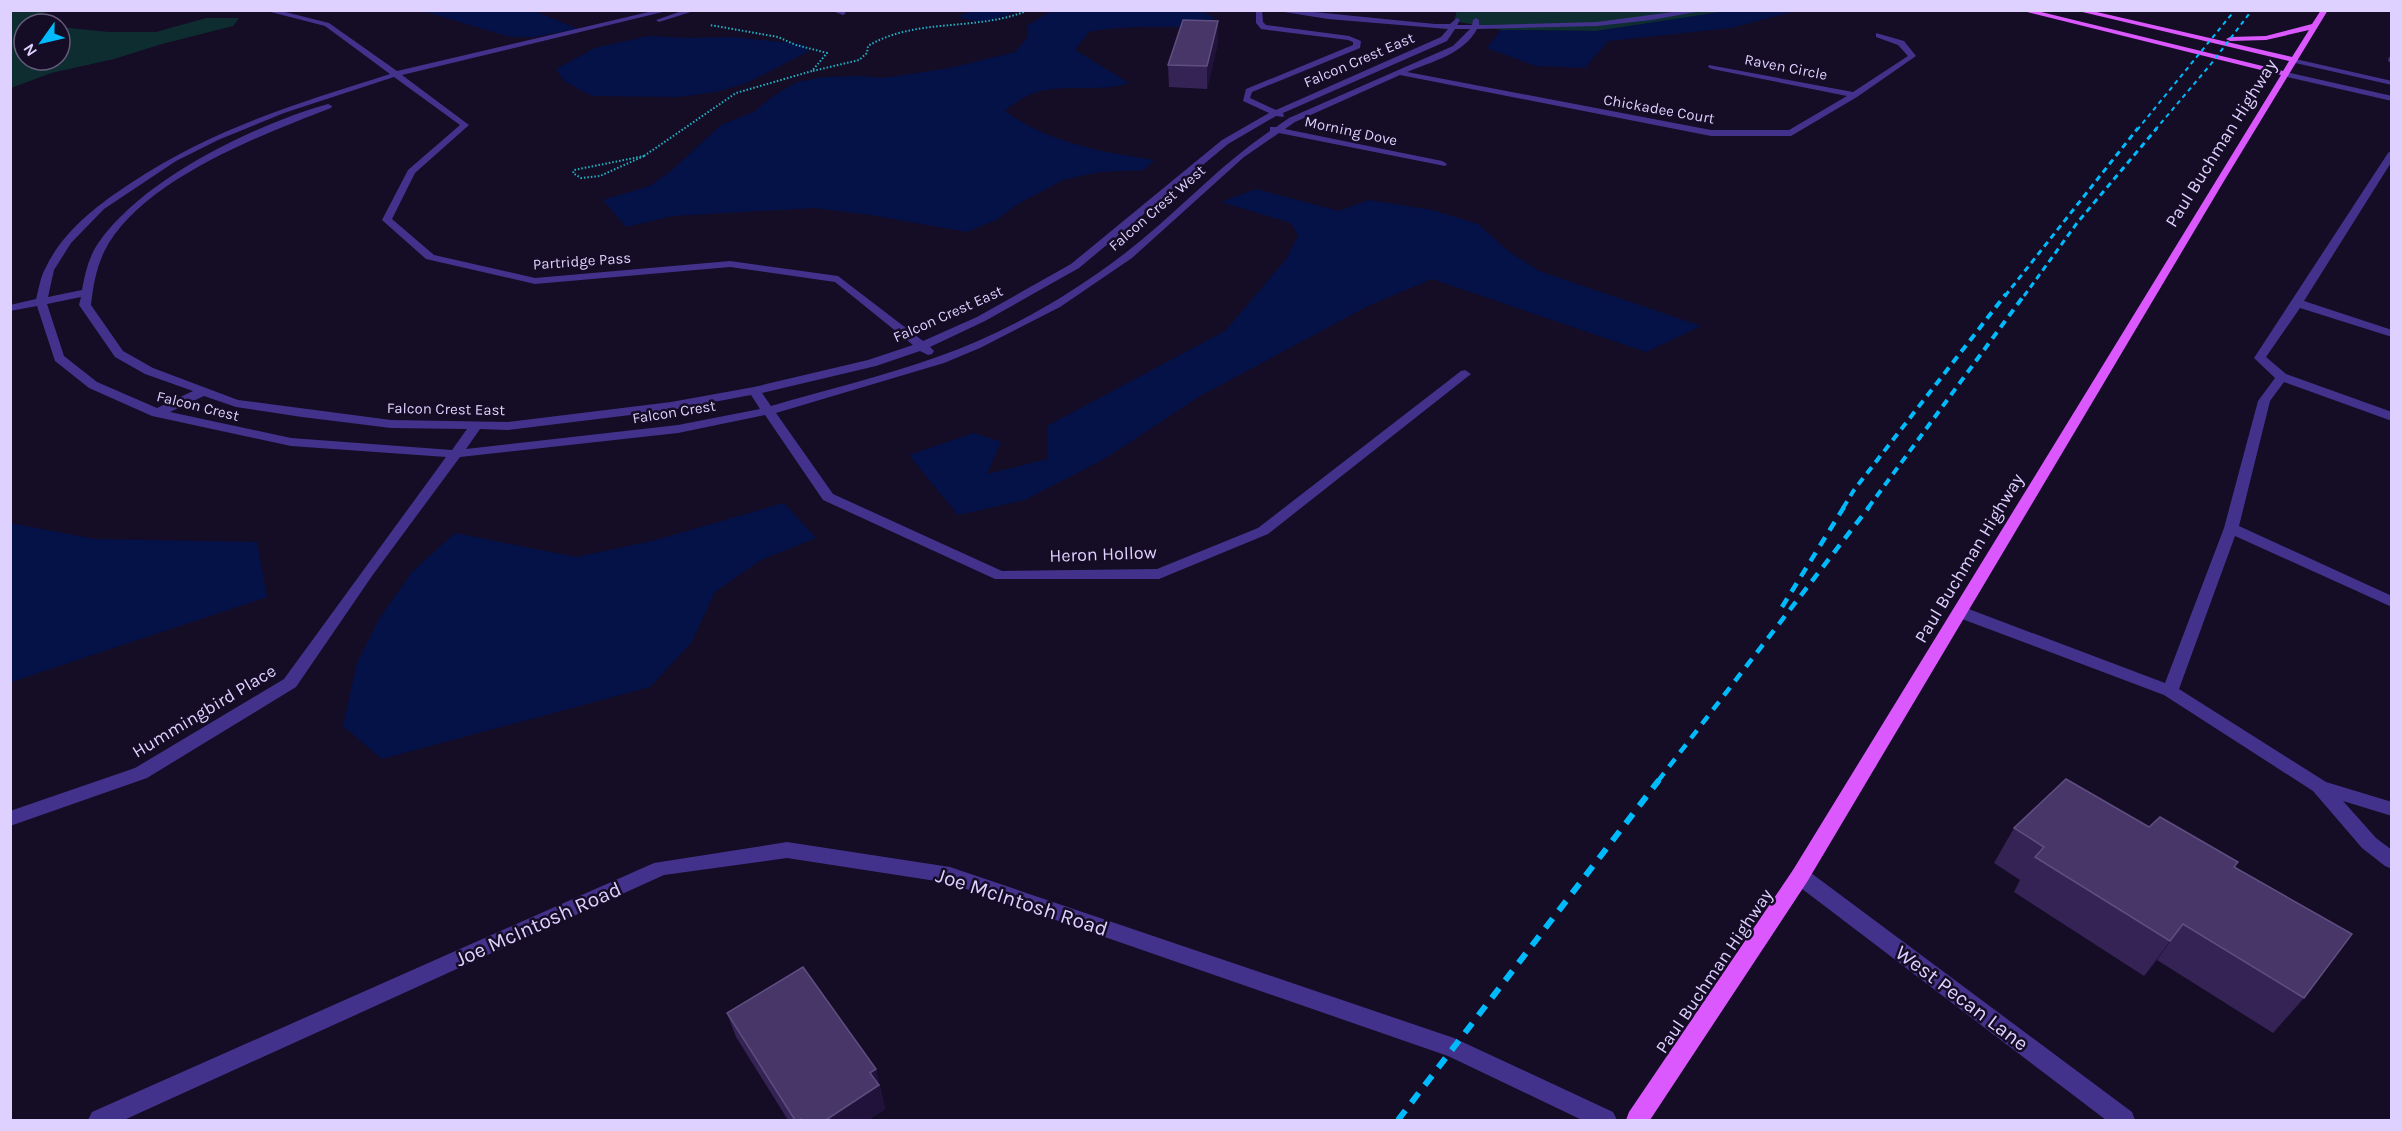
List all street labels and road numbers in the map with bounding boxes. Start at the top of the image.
street label: Falcon Crest East [1301,28,1417,91]
street label: Raven Circle [1743,50,1829,84]
street label: Paul Buchman Highway [2160,54,2282,231]
street label: Chickadee Court [1602,90,1716,128]
street label: Morning Dove [1303,112,1399,150]
street label: Falcon Crest West [1105,161,1209,255]
street label: Partridge Pass [532,249,632,273]
street label: Falcon Crest East [890,282,1006,346]
street label: Falcon Crest [155,387,241,425]
street label: Falcon Crest [631,396,717,427]
street label: Falcon Crest East [387,399,506,419]
street label: Paul Buchman Highway [1910,469,2029,647]
street label: Heron Hollow [1049,541,1157,567]
street label: Hummingbird Place [128,659,280,763]
street label: Joe McIntosh Road [933,863,1111,941]
street label: Joe McIntosh Road [451,877,625,971]
street label: Paul Buchman Highway [1651,884,1778,1058]
street label: West Pecan Lane [1891,940,2033,1056]

